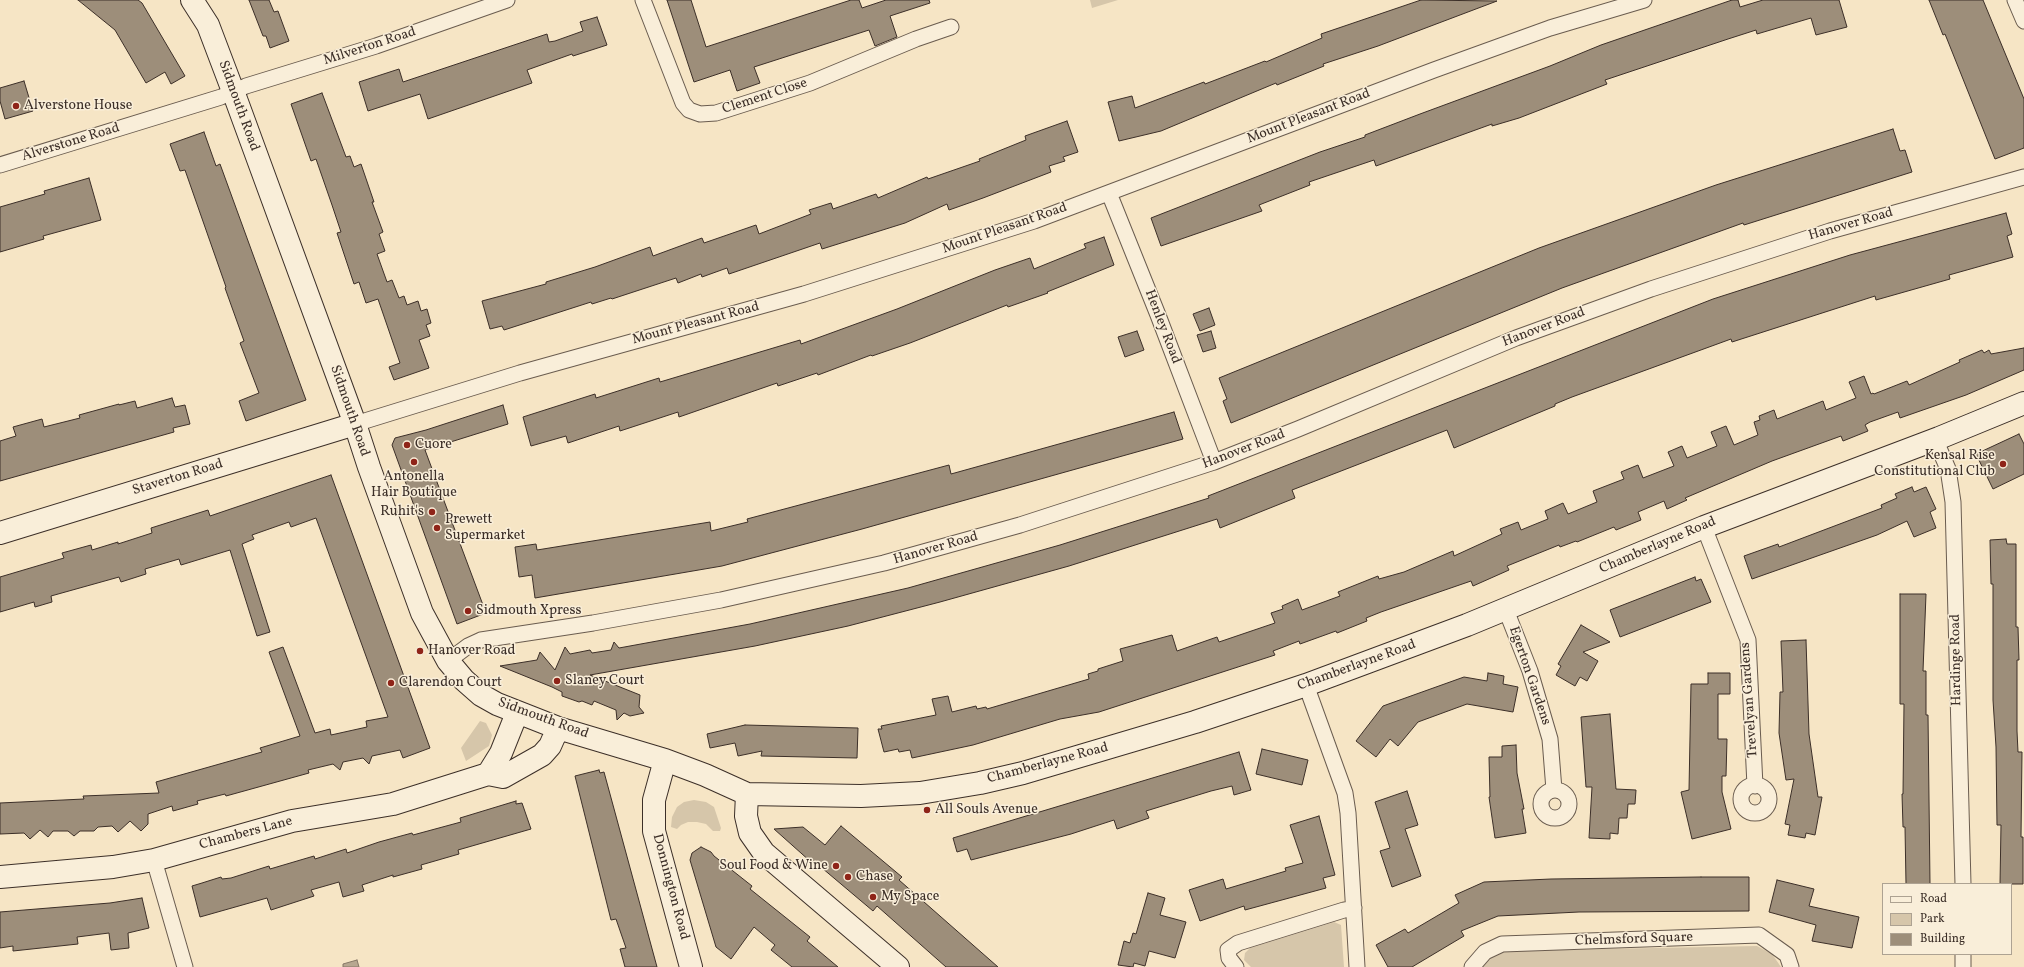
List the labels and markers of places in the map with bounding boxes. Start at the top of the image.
place label: Alverstone House [24,98,132,114]
marker: Alverstone House [11,101,21,111]
place label: Cuore [415,437,452,453]
marker: Cuore [402,440,412,450]
place label: Kensal Rise Constitutional Club [1874,448,1995,480]
marker: Antonella Hair Boutique [409,457,419,467]
marker: Kensal Rise Constitutional Club [1998,459,2008,469]
place label: Antonella Hair Boutique [371,469,457,502]
place label: Ruhit's [380,504,424,520]
marker: Ruhit's [427,507,437,517]
place label: Prewett Supermarket [445,512,525,544]
marker: Prewett Supermarket [432,523,442,533]
place label: Sidmouth Xpress [476,603,581,619]
marker: Sidmouth Xpress [463,606,473,616]
place label: Hanover Road [428,643,515,659]
marker: Hanover Road [415,646,425,656]
place label: Slaney Court [565,673,644,689]
place label: Clarendon Court [399,675,502,691]
marker: Slaney Court [552,676,562,686]
marker: Clarendon Court [386,678,396,688]
place label: All Souls Avenue [935,802,1038,818]
marker: All Souls Avenue [922,805,932,815]
place label: Soul Food & Wine [719,858,828,874]
marker: Soul Food & Wine [831,861,841,871]
place label: Chase [856,869,893,885]
marker: Chase [843,872,853,882]
place label: My Space [881,889,939,905]
marker: My Space [868,892,878,902]

